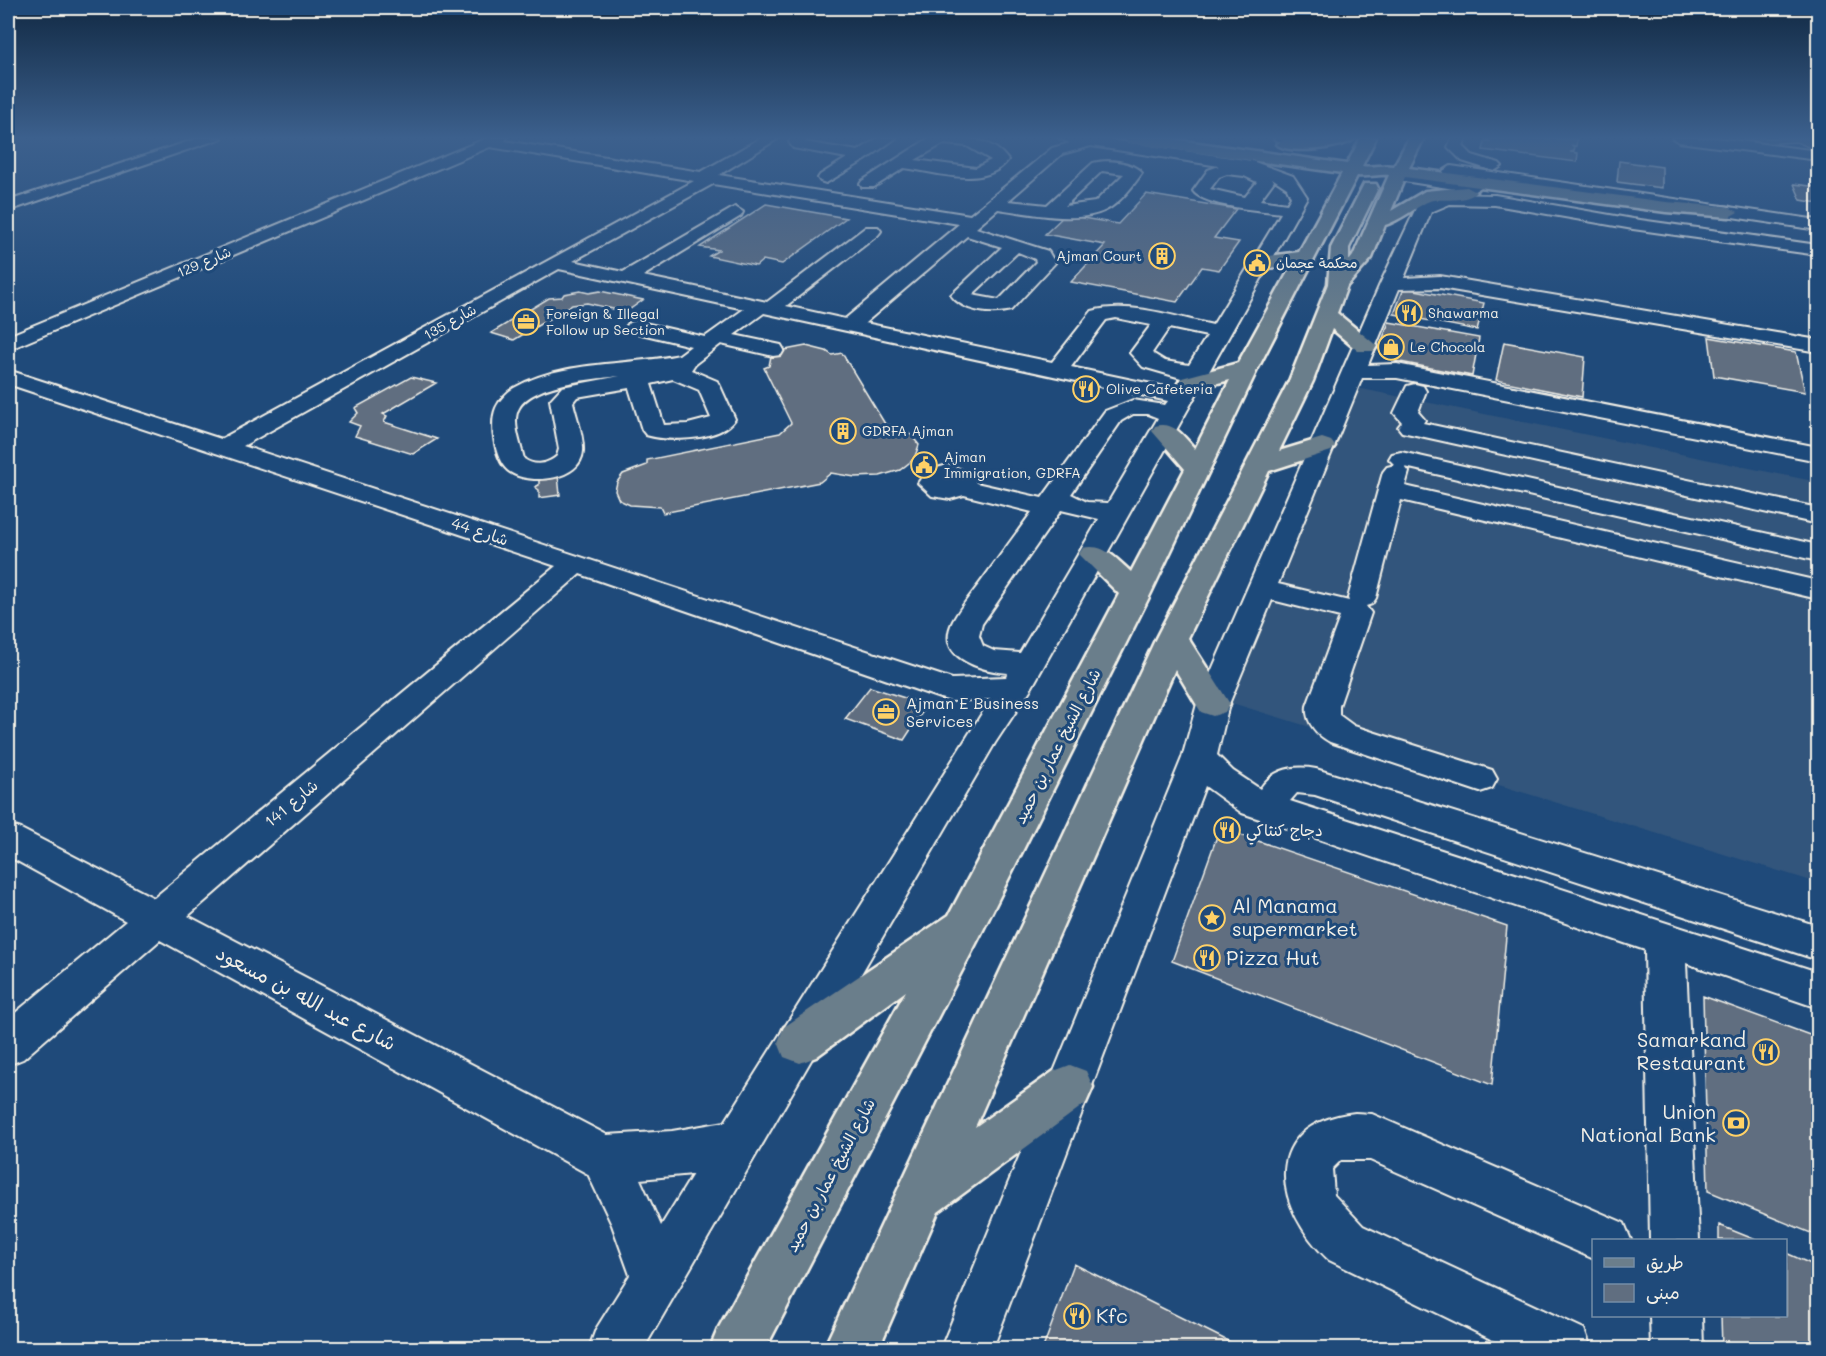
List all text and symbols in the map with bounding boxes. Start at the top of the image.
building icon: Ajman Court [1147,241,1177,271]
street label: شارع 129 [174,242,234,282]
place label: Ajman Court [1056,246,1142,265]
public building icon: محكمة عجمان [1242,248,1272,278]
place label: محكمة عجمان [1276,253,1357,272]
restaurant icon: Shawarma [1394,298,1424,328]
street label: شارع 135 [420,299,480,345]
place label: Shawarma [1428,303,1499,322]
place label: Foreign & Illegal Follow up Section [546,304,665,339]
office icon: Foreign & Illegal Follow up Section [511,307,541,337]
shop icon: Le Chocola [1376,332,1406,362]
place label: Le Chocola [1410,337,1485,356]
restaurant icon: Olive Cafeteria [1071,374,1101,404]
place label: Olive Cafeteria [1106,379,1213,398]
building icon: GDRFA Ajman [828,416,858,446]
place label: GDRFA Ajman [862,421,953,440]
place label: Ajman Immigration, GDRFA [944,447,1081,482]
public building icon: Ajman Immigration, GDRFA [909,450,939,480]
street label: شارع 44 [448,511,511,551]
street label: شارع الشيخ عمار بن حميد [1008,665,1107,828]
place label: Ajman E Business Services [906,692,1039,731]
office icon: Ajman E Business Services [871,697,901,727]
street label: شارع 141 [260,774,323,833]
restaurant icon: دجاج كنتاكي [1212,815,1242,845]
place label: دجاج كنتاكي [1246,819,1323,845]
place label: Al Manama supermarket [1232,892,1358,941]
place icon: Al Manama supermarket [1197,903,1227,933]
street label: شارع عبد الله بن مسعود [211,939,401,1057]
restaurant icon: Pizza Hut [1192,943,1222,973]
place label: Pizza Hut [1226,944,1319,970]
place label: Samarkand Restaurant [1637,1026,1746,1075]
restaurant icon: Samarkand Restaurant [1751,1037,1781,1067]
street label: شارع الشيخ عمار بن حميد [780,1094,881,1256]
place label: Union National Bank [1580,1098,1716,1147]
bank icon: Union National Bank [1721,1108,1751,1138]
legend [1592,1239,1787,1317]
text: طريق [1646,1250,1684,1274]
text: مبنى [1646,1280,1680,1304]
restaurant icon: Kfc [1062,1301,1092,1331]
place label: Kfc [1096,1302,1128,1328]

